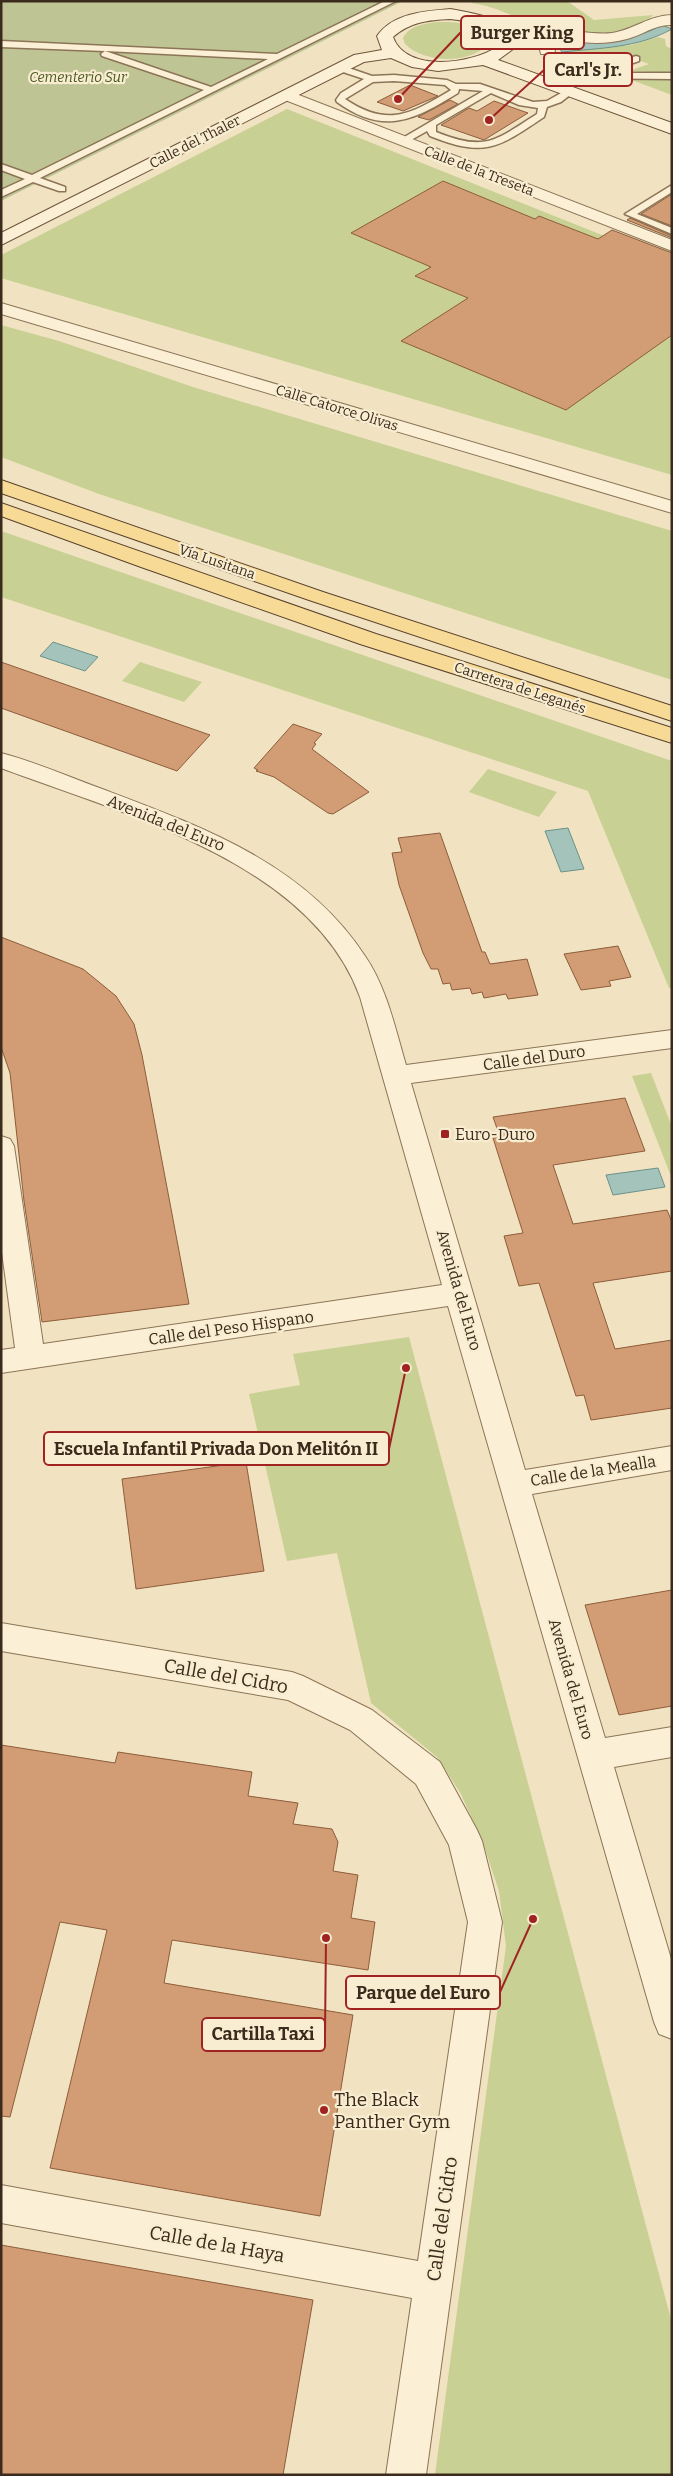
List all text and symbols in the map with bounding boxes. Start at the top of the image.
callout: Burger King [461,16,584,49]
text: Burger King [470,22,574,44]
callout: Carl's Jr. [544,53,632,86]
text: Carl's Jr. [554,59,622,81]
park label: Cementerio Sur [29,69,128,86]
street label: Calle del Thaler [147,112,243,172]
street label: Calle de la Treseta [422,142,537,200]
street label: Calle Catorce Olivas [274,381,400,435]
street label: Vía Lusitana [176,541,258,583]
street label: Carretera de Leganés [452,659,588,717]
street label: Avenida del Euro [104,791,228,855]
street label: Calle del Duro [482,1041,586,1075]
place label: Euro-Duro [455,1125,535,1144]
marker: Euro-Duro [439,1128,451,1140]
street label: Avenida del Euro [433,1227,485,1353]
street label: Calle del Peso Hispano [147,1307,315,1349]
callout: Escuela Infantil Privada Don Melitón II [44,1432,389,1465]
text: Escuela Infantil Privada Don Melitón II [54,1438,378,1460]
street label: Calle de la Mealla [529,1452,657,1490]
street label: Avenida del Euro [545,1616,597,1742]
street label: Calle del Cidro [162,1654,290,1698]
callout: Parque del Euro [346,1976,500,2009]
text: Parque del Euro [356,1982,490,2004]
callout: Cartilla Taxi [202,2018,325,2051]
text: Cartilla Taxi [212,2023,315,2045]
place label: The Black Panther Gym [334,2088,450,2133]
marker: The Black Panther Gym [318,2104,330,2116]
street label: Calle del Cidro [422,2155,462,2283]
street label: Calle de la Haya [148,2221,287,2267]

